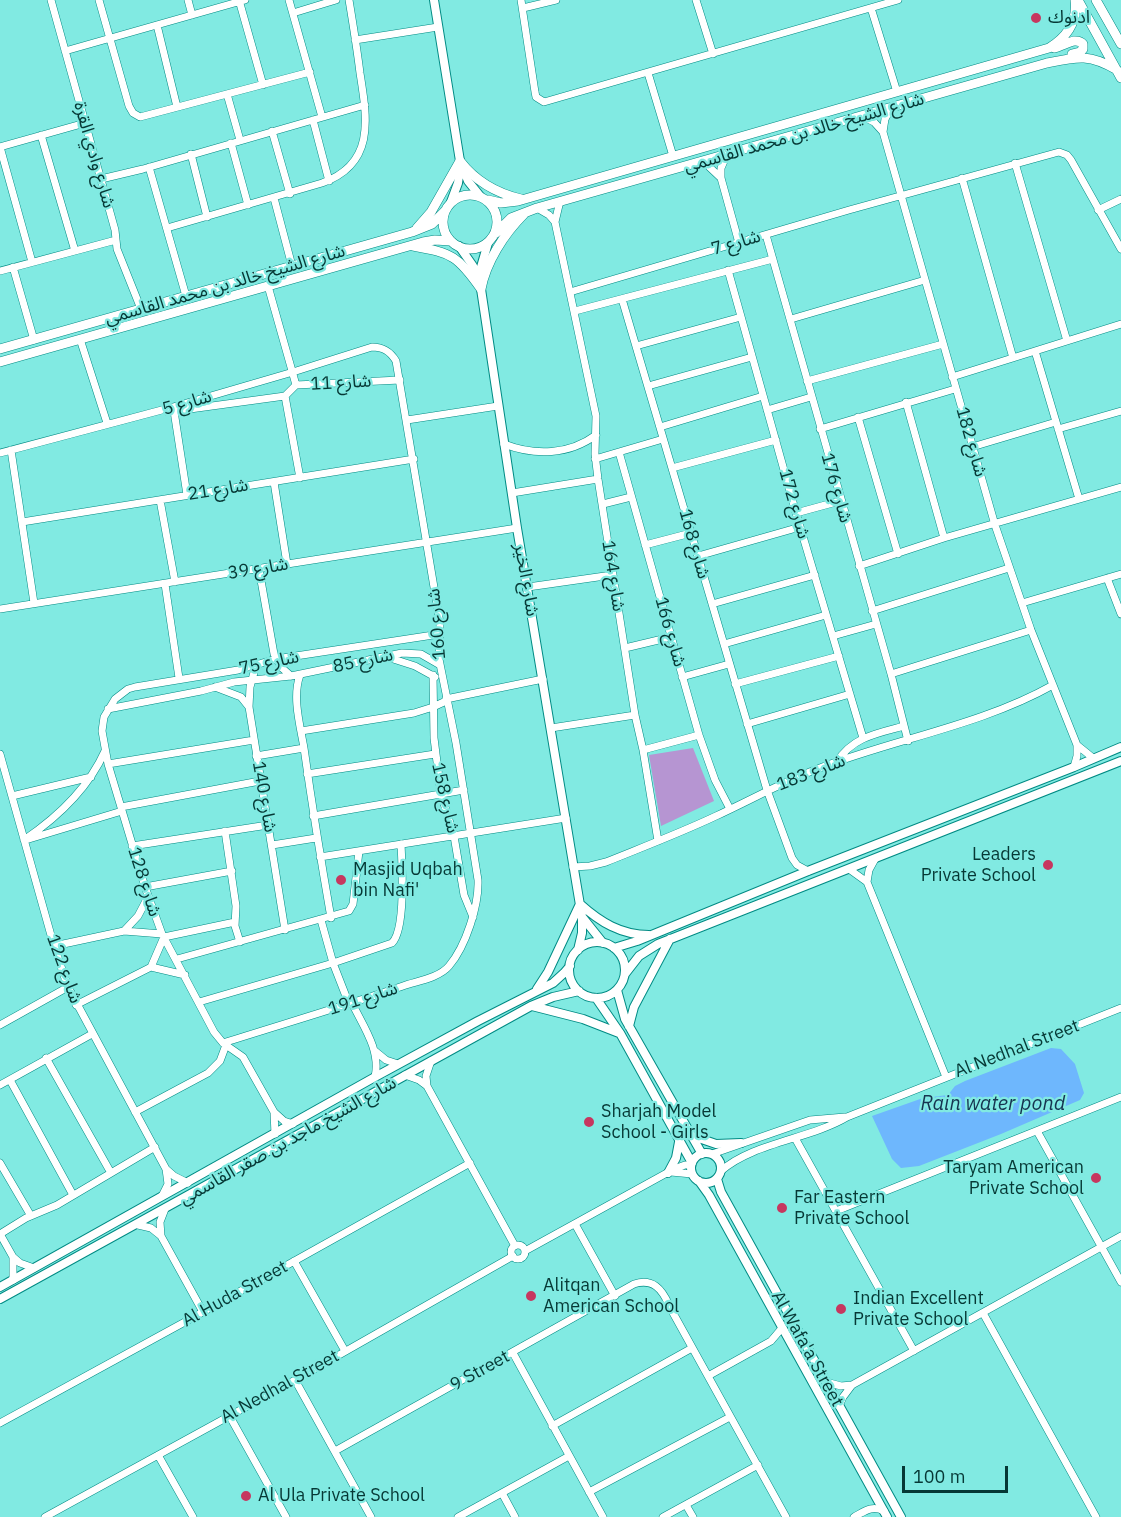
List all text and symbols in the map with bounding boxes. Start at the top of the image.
place label: ادنوك [1048,7,1090,29]
marker: ادنوك [1029,11,1043,25]
street label: شارع الشيخ خالد بن محمد القاسمي [681,88,927,178]
street label: شارع وادي القرة [68,99,120,211]
street label: شارع 7 [709,226,763,260]
street label: شارع الشيخ خالد بن محمد القاسمي [102,240,348,330]
street label: شارع 11 [310,371,372,395]
street label: شارع 5 [160,386,214,420]
street label: شارع 182 [951,405,991,479]
street label: شارع 176 [816,451,856,525]
street label: شارع 172 [774,467,814,541]
street label: شارع 21 [186,475,250,505]
street label: شارع 168 [674,507,714,581]
street label: شارع 164 [597,539,629,613]
street label: شارع الخير [509,542,543,618]
street label: شارع 39 [226,554,290,584]
street label: شارع 160 [423,587,451,661]
street label: شارع 166 [650,595,690,669]
street label: شارع 85 [331,644,395,678]
street label: شارع 75 [237,646,301,680]
street label: شارع 183 [774,750,848,796]
street label: شارع 140 [247,760,281,834]
street label: شارع 158 [426,761,464,835]
place label: Leaders Private School [921,844,1036,886]
street label: شارع 128 [123,845,165,919]
marker: Leaders Private School [1041,858,1055,872]
place label: Masjid Uqbah bin Nafi' [353,859,463,902]
marker: Masjid Uqbah bin Nafi' [334,873,348,887]
street label: شارع 122 [42,932,86,1006]
street label: شارع 191 [326,978,400,1020]
street label: Al Nedhal Street [951,1015,1083,1083]
street label: شارع الشيخ ماجد بن صقر القاسمي [176,1072,400,1210]
water label: Rain water pond [921,1092,1065,1116]
place label: Sharjah Model School - Girls [601,1101,716,1144]
marker: Sharjah Model School - Girls [582,1115,596,1129]
place label: Taryam American Private School [943,1157,1084,1200]
marker: Taryam American Private School [1089,1171,1103,1185]
place label: Far Eastern Private School [794,1187,909,1230]
marker: Far Eastern Private School [775,1201,789,1215]
street label: Al Huda Street [178,1256,292,1332]
place label: Alitqan American School [543,1275,679,1318]
street label: Al Wafa'a Street [766,1287,848,1411]
place label: Indian Excellent Private School [853,1288,984,1330]
marker: Alitqan American School [524,1289,538,1303]
marker: Indian Excellent Private School [834,1302,848,1316]
street label: Al Nedhal Street [217,1346,343,1428]
street label: 9 Street [447,1346,513,1396]
scale bar [905,1454,1012,1492]
text: 100 m [913,1465,965,1488]
place label: Al Ula Private School [258,1485,425,1507]
marker: Al Ula Private School [239,1489,253,1503]

